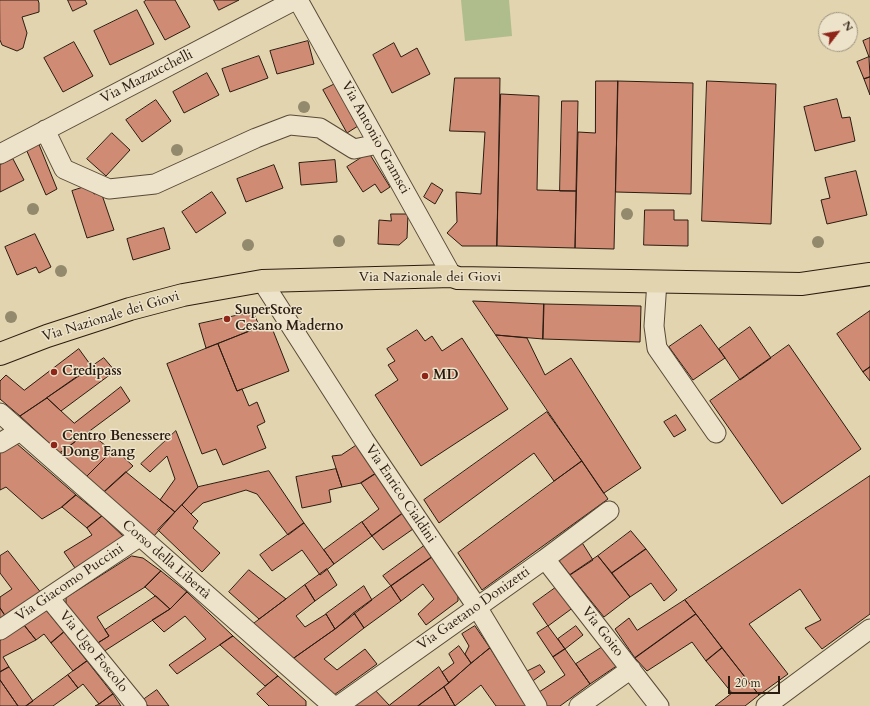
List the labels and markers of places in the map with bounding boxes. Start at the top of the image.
place label: SuperStore Cesano Maderno [235,303,344,336]
marker: SuperStore Cesano Maderno [222,314,232,324]
place label: Credipass [62,364,122,380]
marker: Credipass [49,367,59,377]
place label: MD [433,368,459,384]
marker: MD [420,371,430,381]
place label: Centro Benessere Dong Fang [62,429,171,462]
marker: Centro Benessere Dong Fang [49,440,59,450]

